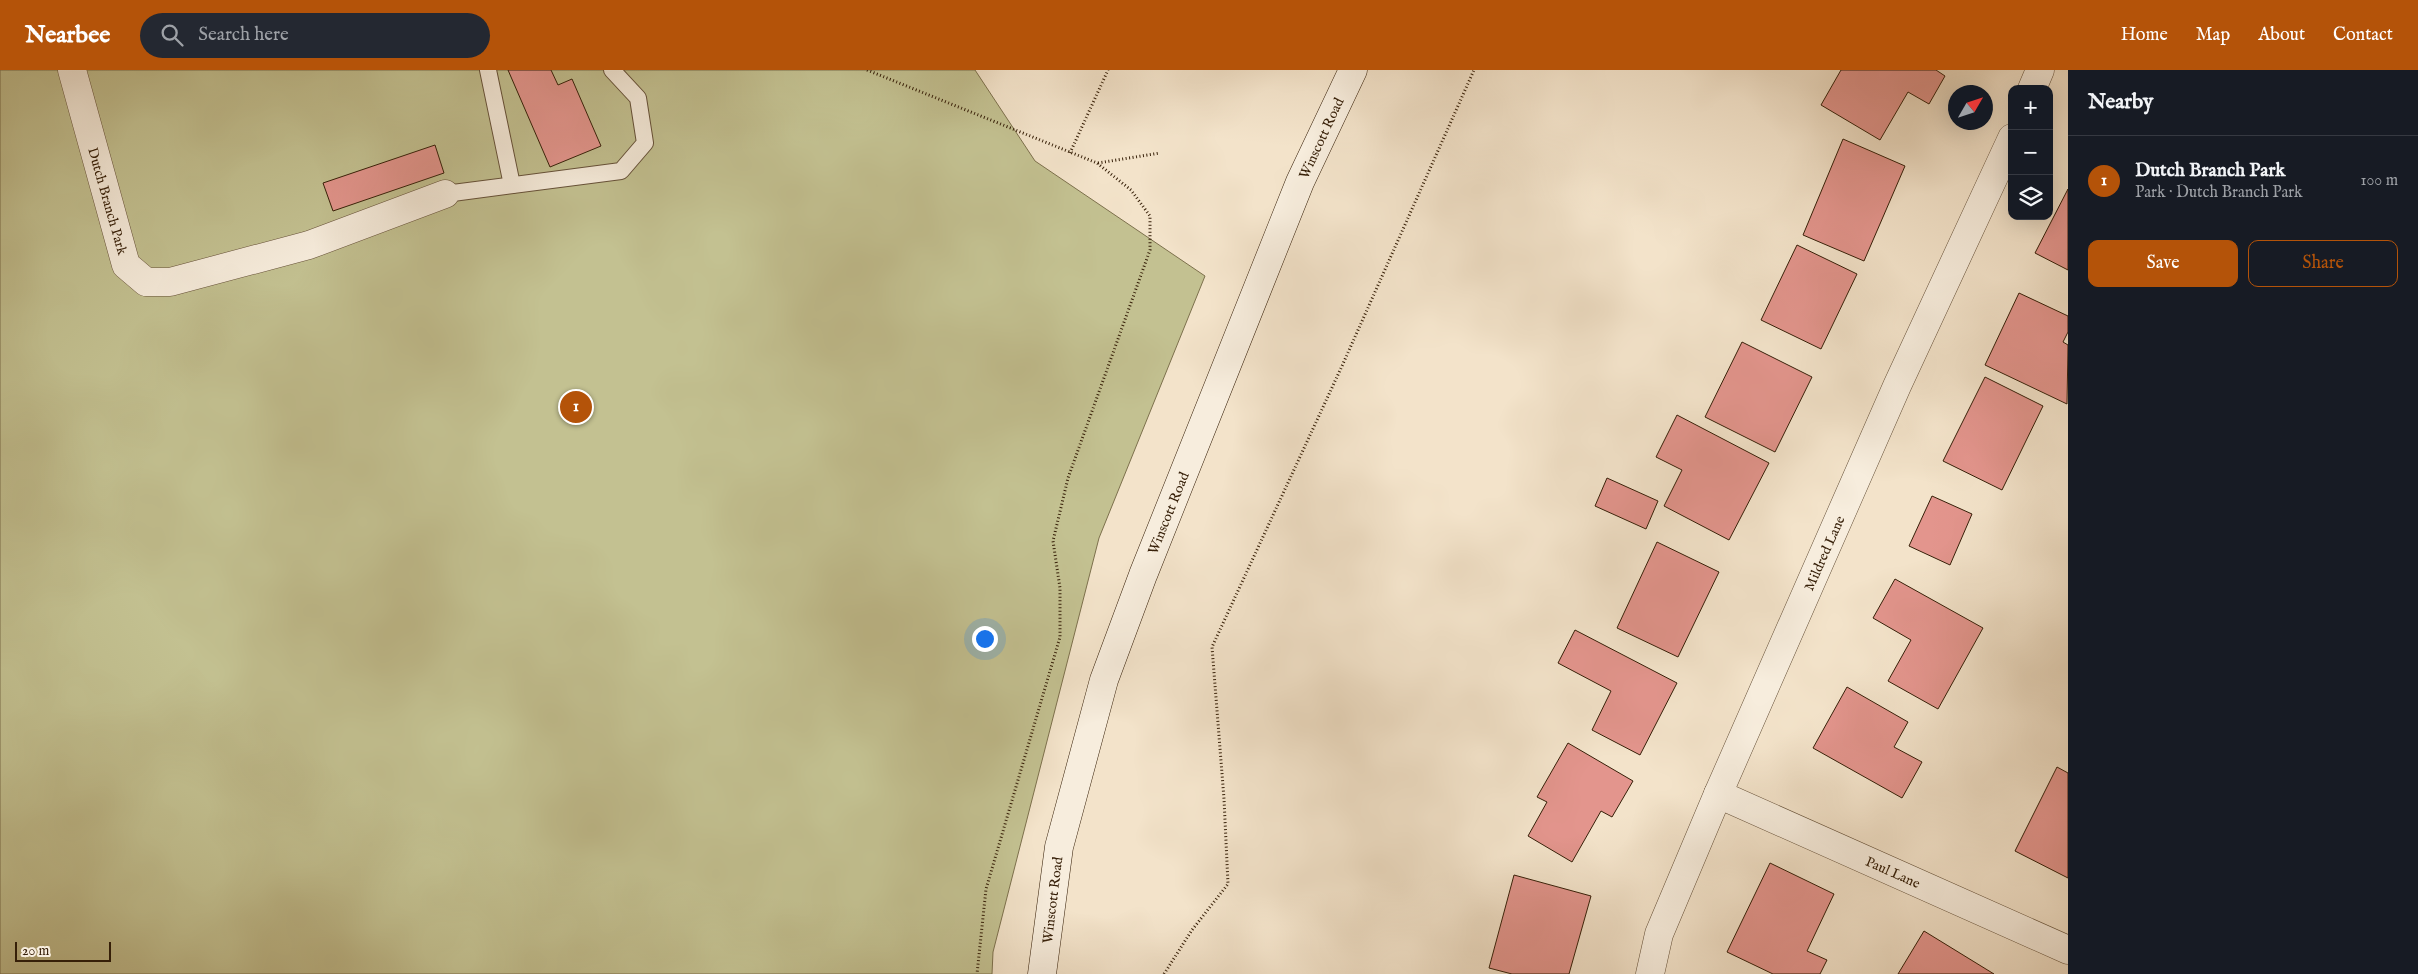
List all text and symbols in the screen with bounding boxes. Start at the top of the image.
search box [140,13,490,58]
text: Nearbee [25,20,110,51]
icon: search [158,21,186,49]
text: Search here [198,23,289,47]
text: Home [2121,24,2168,47]
text: Map [2196,24,2230,47]
text: About [2258,24,2305,47]
text: Contact [2333,24,2393,47]
north arrow [1948,85,1993,130]
map controls [2008,85,2053,220]
button: + [2008,85,2053,130]
text: Nearby [2088,89,2153,116]
street label: Winscott Road [1295,95,1349,182]
button: − [2008,130,2053,175]
street label: Dutch Branch Park [83,145,131,258]
text: Dutch Branch Park [2135,159,2285,183]
text: 1 [2101,171,2107,191]
text: 100 m [2361,171,2398,191]
button: layers [2008,175,2053,220]
text: Park · Dutch Branch Park [2135,183,2303,203]
button: Save [2088,240,2238,287]
button: Share [2248,240,2398,287]
pin: 1 [560,388,592,426]
street label: Winscott Road [1144,469,1194,557]
street label: Mildred Lane [1800,513,1850,594]
your location [972,626,998,652]
street label: Paul Lane [1862,853,1923,893]
street label: Winscott Road [1039,855,1067,945]
scale bar [15,939,111,962]
text: 20 m [22,942,49,960]

